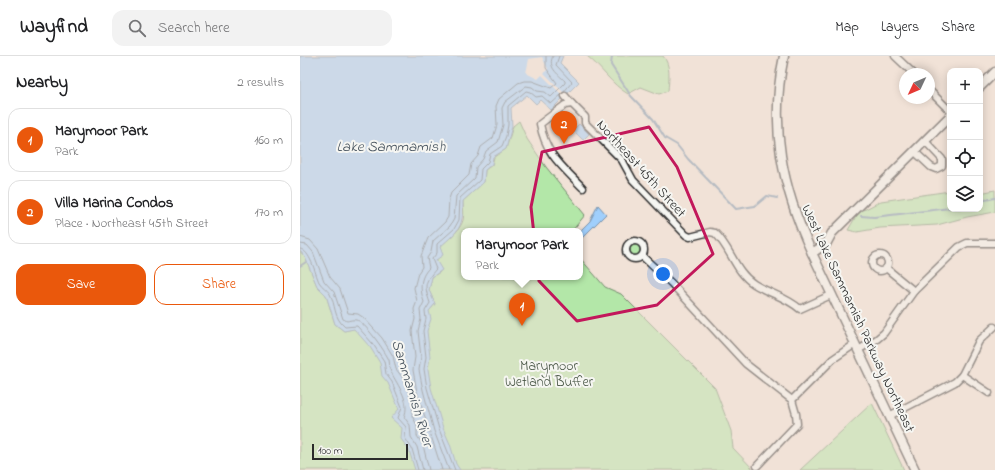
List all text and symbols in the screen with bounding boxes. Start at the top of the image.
search box [112,10,392,46]
text: Wayfind [20,14,88,41]
icon: search [126,17,148,39]
text: Search here [158,17,230,39]
text: Map [835,17,859,38]
text: Layers [881,17,919,38]
text: Share [941,17,975,38]
north arrow [899,68,935,104]
map controls [947,68,983,212]
button: + [947,68,983,104]
text: Nearby [16,70,68,95]
text: 2 results [237,73,284,92]
button: − [947,104,983,140]
pin: 2 [551,111,577,144]
street label: Northeast 45th Street [591,115,691,223]
text: Marymoor Park [55,120,148,142]
text: 1 [28,131,32,150]
text: 160 m [254,131,283,150]
water label: Lake Sammamish [337,136,446,158]
button: locate [947,140,983,176]
text: Park [55,142,79,161]
button: layers [947,176,983,212]
text: Villa Marina Condos [55,192,174,214]
street label: West Lake Sammamish Parkway Northeast [795,201,920,437]
text: 2 [27,203,33,222]
text: 170 m [255,203,283,222]
text: Place · Northeast 45th Street [55,214,208,233]
popup [461,228,583,280]
text: Marymoor Park [476,234,568,256]
text: Park [476,256,499,275]
button: Save [16,264,146,305]
button: Share [154,264,284,305]
your location [653,264,673,284]
pin: 1 [509,293,535,326]
water label: Sammamish River [385,337,439,452]
park label: Marymoor Wetland Buffer [505,356,594,393]
scale bar [312,442,408,461]
text: 100 m [318,443,342,459]

